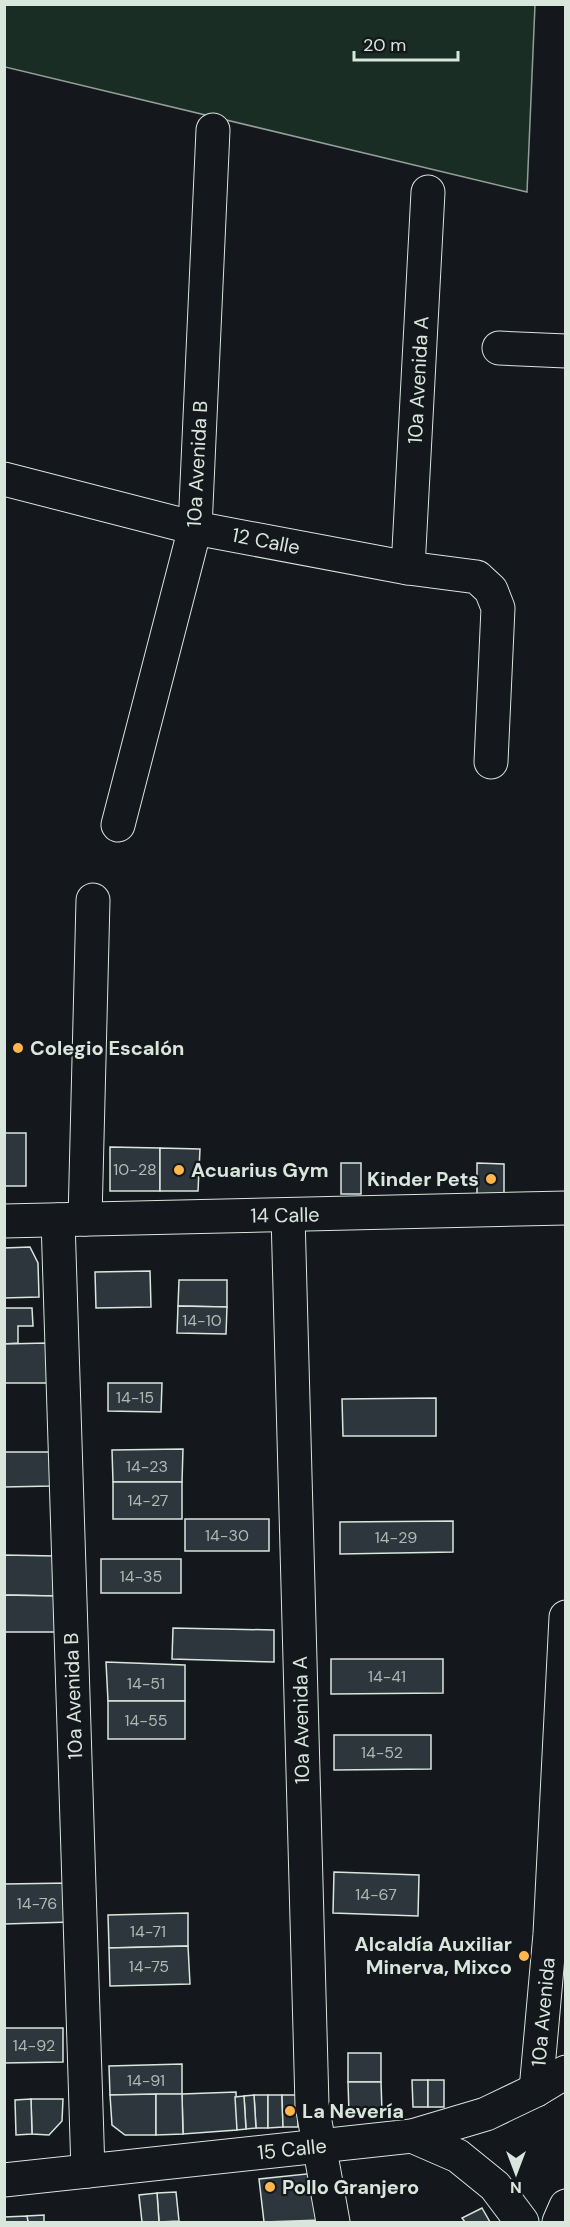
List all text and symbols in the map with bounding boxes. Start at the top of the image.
scale bar [354,24,458,62]
text: 20 m [363,33,406,57]
street label: 10a Avenida A [402,315,434,445]
street label: 10a Avenida B [181,400,213,528]
street label: 12 Calle [230,522,302,560]
place label: Colegio Escalón [30,1035,184,1061]
marker: Colegio Escalón [11,1041,25,1055]
place label: Acuarius Gym [191,1157,329,1183]
house number: 10-28 [113,1159,157,1180]
marker: Acuarius Gym [172,1163,186,1177]
place label: Kinder Pets [367,1166,479,1192]
marker: Kinder Pets [484,1172,498,1186]
street label: 14 Calle [250,1201,320,1229]
house number: 14-10 [182,1310,222,1331]
house number: 14-15 [116,1387,154,1408]
house number: 14-23 [126,1456,168,1477]
house number: 14-27 [128,1490,168,1511]
house number: 14-30 [205,1525,249,1546]
house number: 14-29 [375,1527,417,1548]
house number: 14-35 [120,1566,162,1587]
street label: 10a Avenida B [58,1632,88,1760]
street label: 10a Avenida A [287,1656,315,1784]
house number: 14-41 [368,1666,406,1687]
house number: 14-51 [127,1673,165,1694]
house number: 14-55 [125,1710,167,1731]
house number: 14-52 [361,1742,403,1763]
house number: 14-67 [355,1884,397,1905]
house number: 14-76 [17,1893,57,1914]
house number: 14-71 [130,1921,166,1942]
place label: Alcaldía Auxiliar Minerva, Mixco [354,1931,512,1980]
marker: Alcaldía Auxiliar Minerva, Mixco [517,1949,531,1963]
house number: 14-75 [129,1956,169,1977]
street label: 10a Avenida [525,1956,561,2068]
house number: 14-92 [13,2035,55,2056]
house number: 14-91 [127,2070,165,2091]
place label: La Nevería [302,2098,404,2124]
marker: La Nevería [283,2104,297,2118]
street label: 15 Calle [256,2132,328,2166]
north arrow [486,2143,546,2203]
place label: Pollo Granjero [282,2174,419,2200]
text: N [510,2177,522,2198]
marker: Pollo Granjero [263,2180,277,2194]

